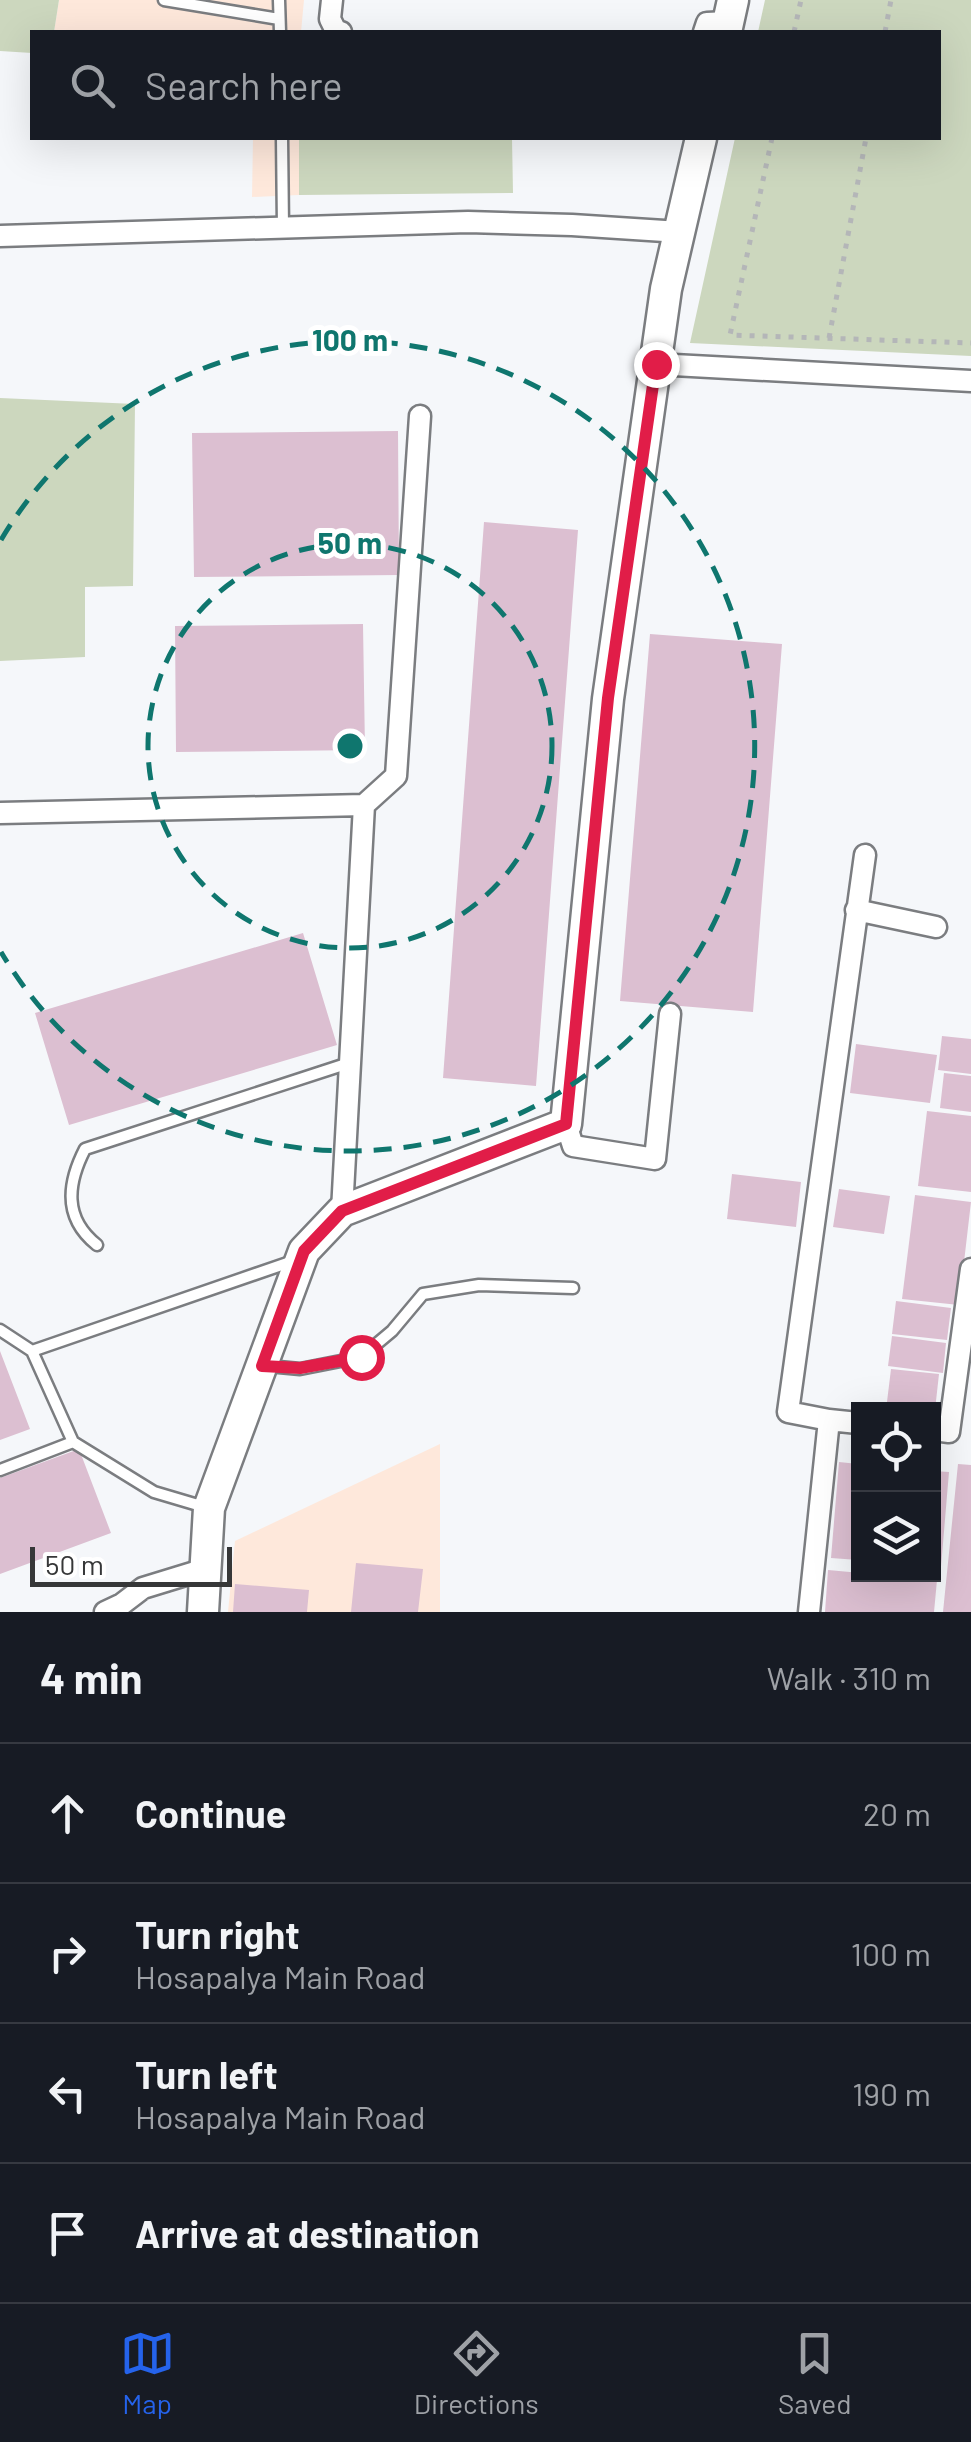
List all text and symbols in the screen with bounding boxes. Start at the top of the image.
search box [30,30,941,140]
icon: search [65,58,120,113]
text: Search here [145,62,343,108]
text: 100 m [312,321,388,357]
route end [634,342,680,388]
text: 50 m [318,524,382,560]
centre of rings [332,728,368,764]
route start [339,1335,385,1381]
map controls [851,1402,941,1582]
button: locate [851,1402,941,1492]
button: layers [851,1492,941,1582]
scale bar [30,1542,232,1586]
text: 50 m [45,1547,104,1581]
text: 4 min [40,1652,143,1702]
text: Walk · 310 m [767,1658,931,1696]
icon: ahead [40,1786,95,1841]
text: Continue [135,1790,286,1836]
text: 20 m [863,1794,931,1832]
text: Turn right [135,1911,300,1957]
icon: right [40,1926,95,1981]
text: 100 m [851,1934,931,1972]
text: Hosapalya Main Road [135,1957,425,1995]
text: Turn left [135,2051,278,2097]
icon: left [40,2066,95,2121]
text: 190 m [852,2074,931,2112]
text: Hosapalya Main Road [135,2097,425,2135]
icon: arrive [40,2206,95,2261]
text: Arrive at destination [135,2210,480,2256]
tab: Map [120,2326,175,2420]
tab: Directions [414,2326,539,2420]
tab: Saved [778,2326,851,2420]

